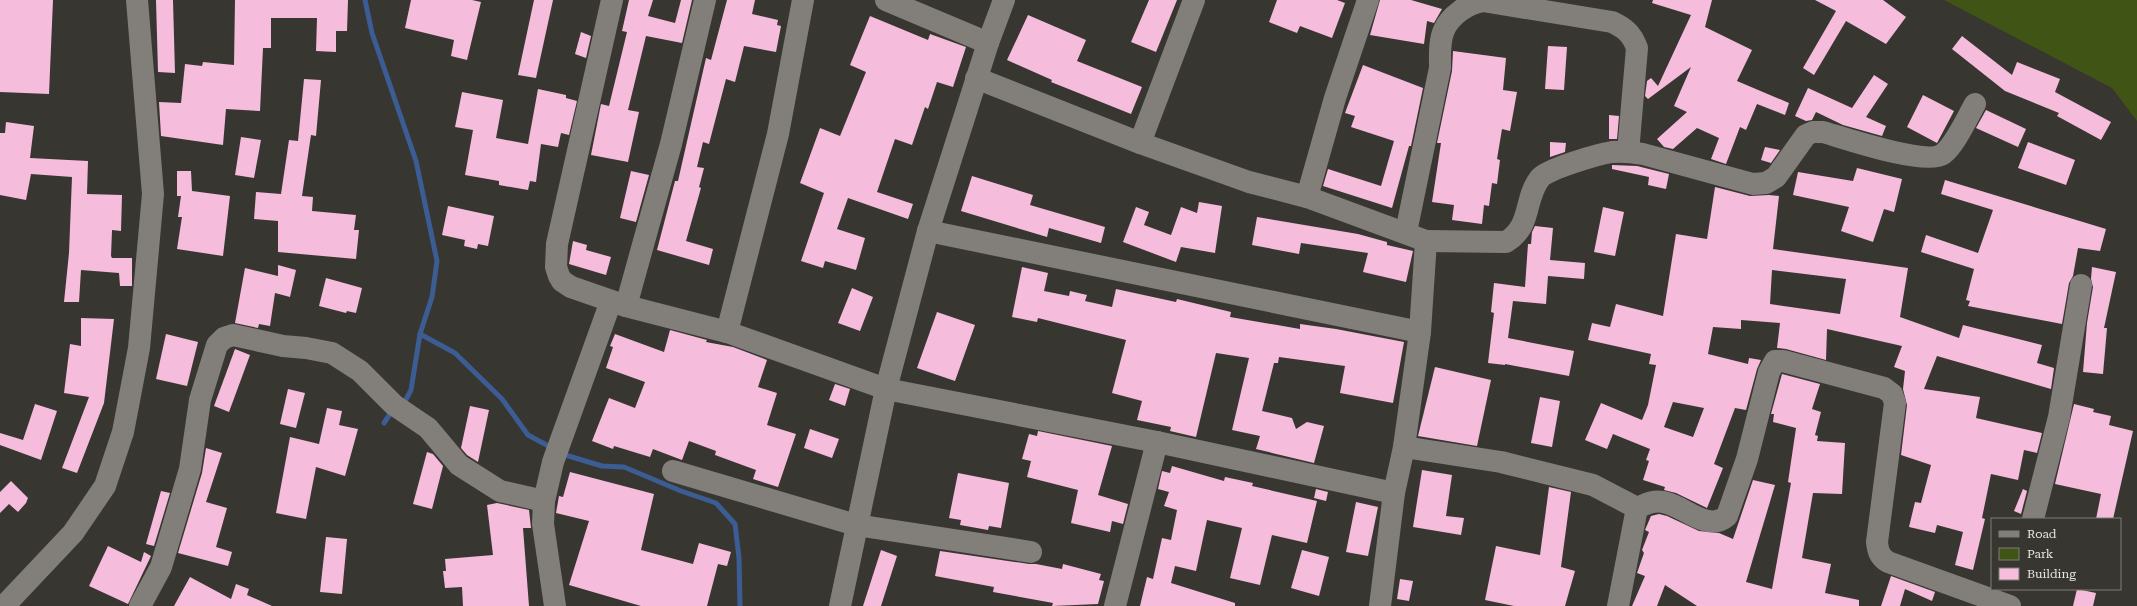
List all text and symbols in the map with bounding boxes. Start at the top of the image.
legend [1991,518,2121,590]
text: Road [2027,527,2057,541]
text: Park [2027,547,2054,561]
text: Building [2027,567,2076,581]

